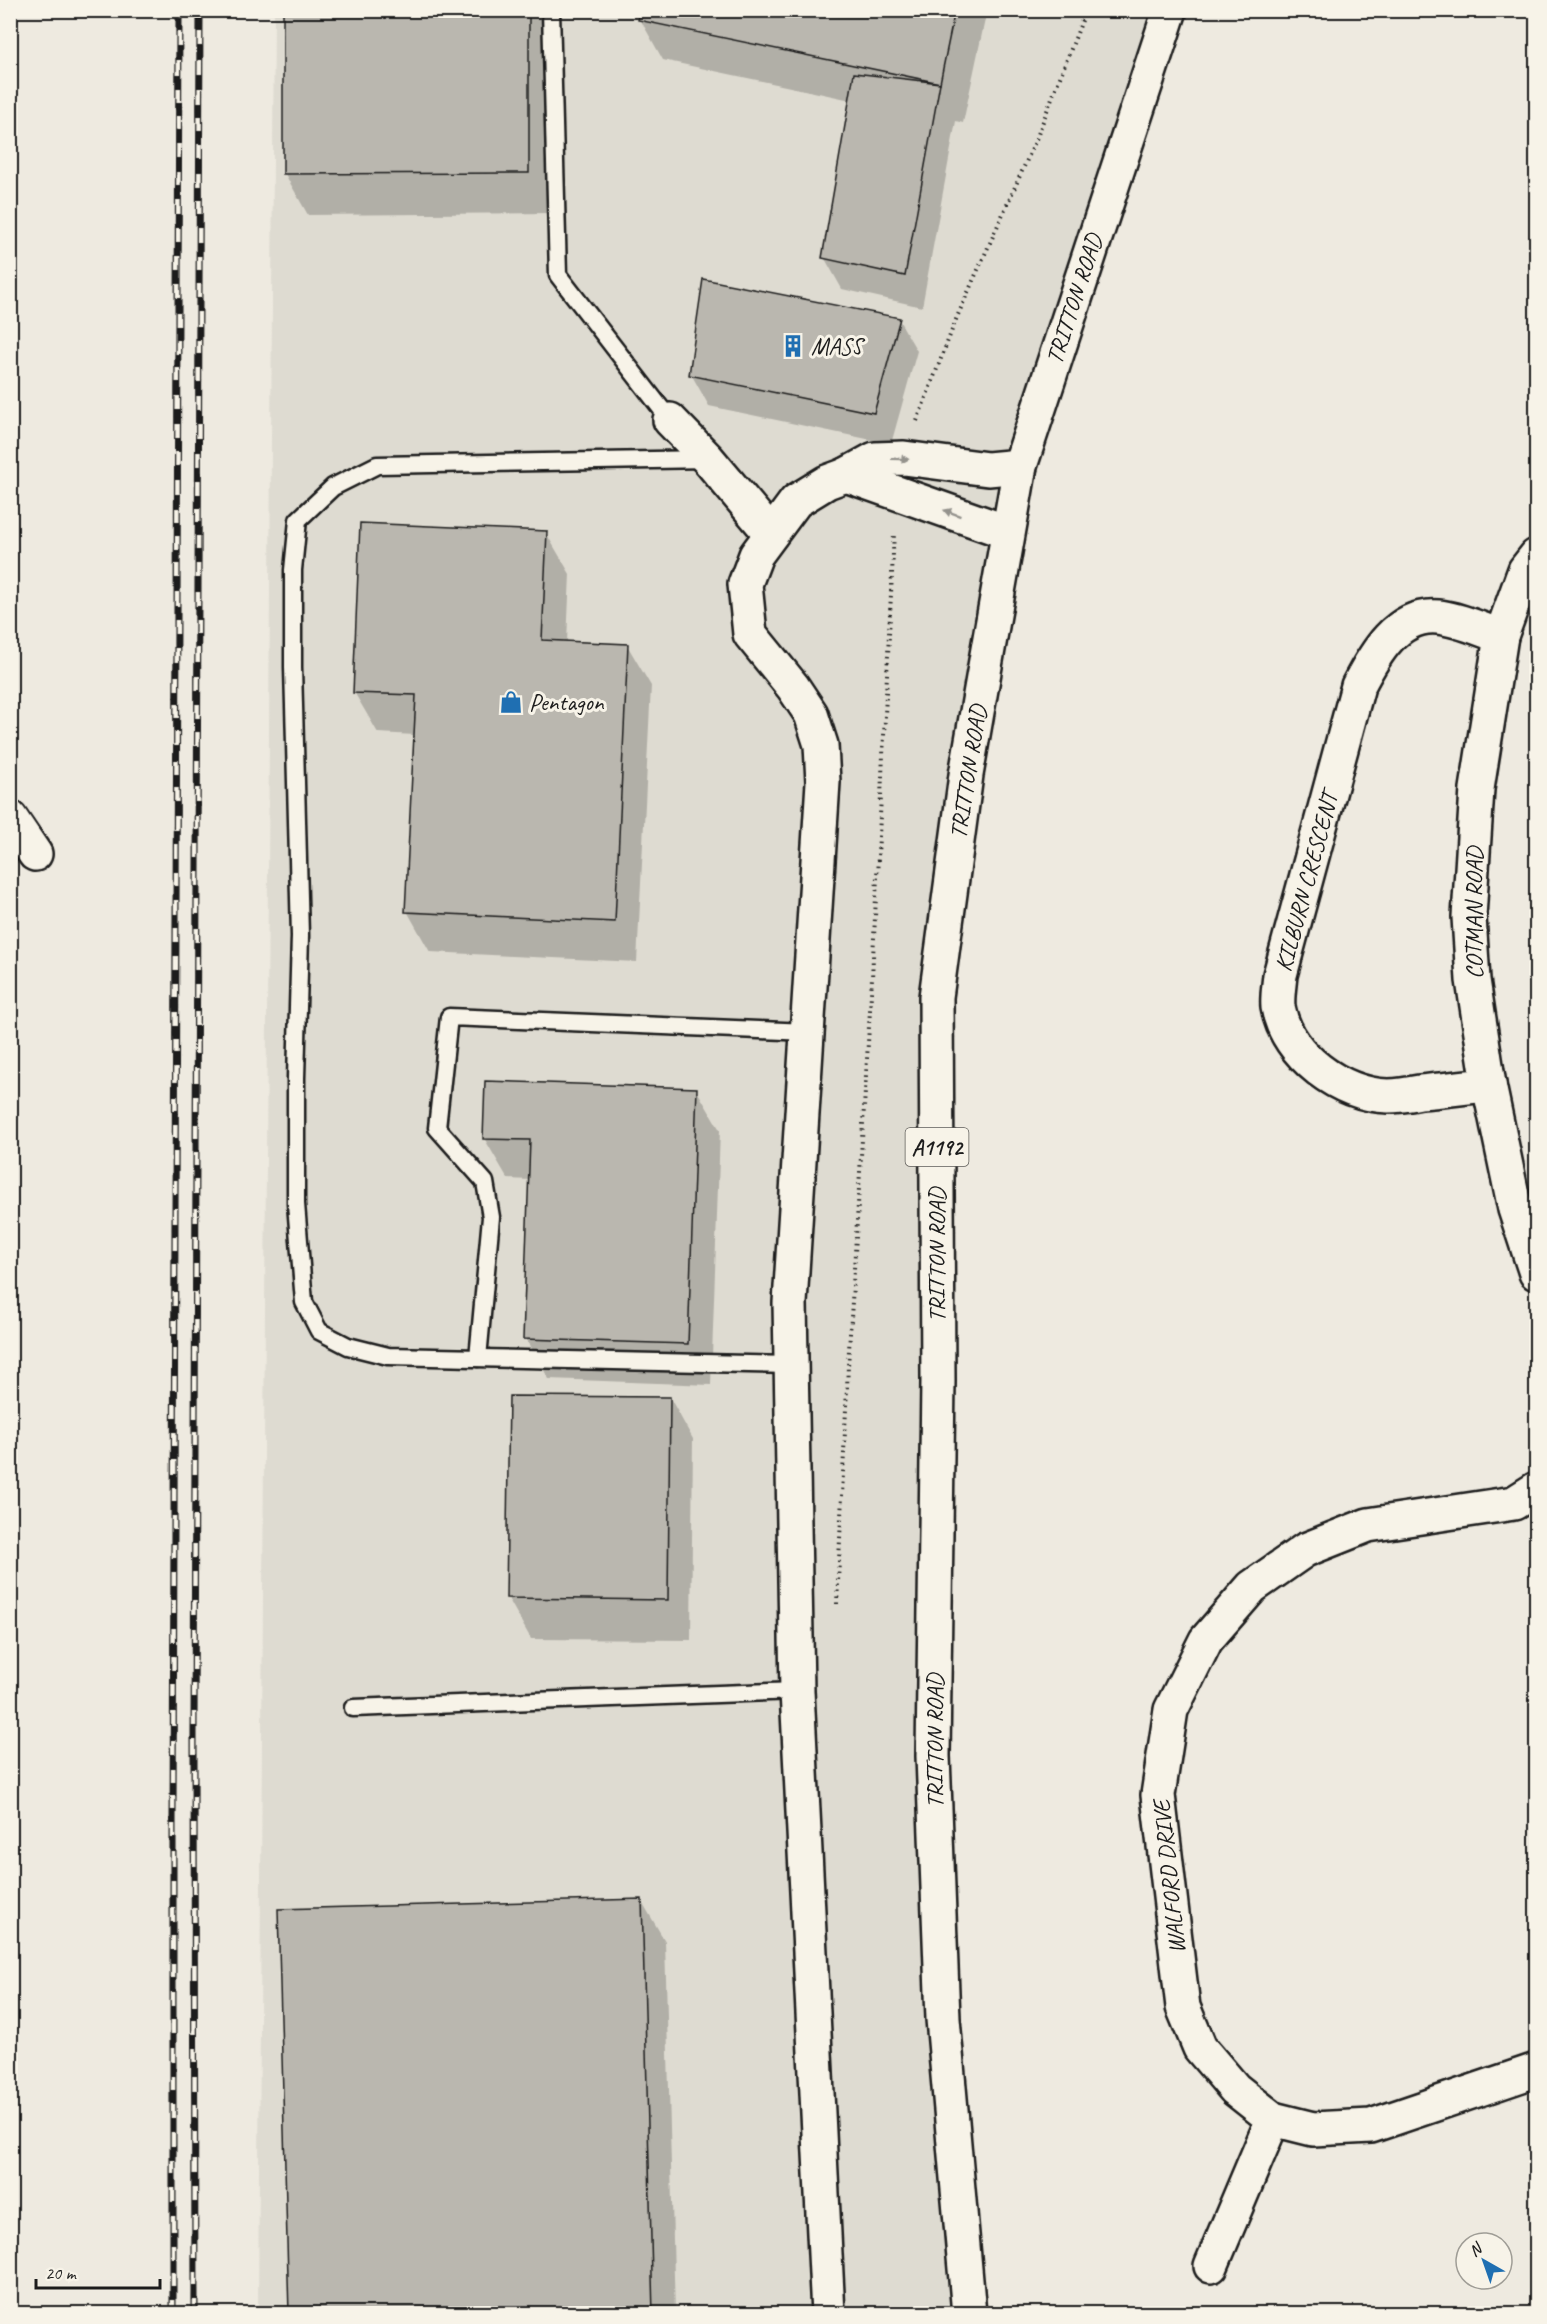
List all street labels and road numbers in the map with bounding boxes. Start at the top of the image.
street label: TRITTON ROAD [1039,228,1110,368]
street label: TRITTON ROAD [943,701,994,841]
street label: KILBURN CRESCENT [1268,784,1346,975]
street label: COTMAN ROAD [1459,845,1489,979]
road number: A1192 [906,1128,968,1166]
street label: TRITTON ROAD [922,1186,952,1322]
street label: TRITTON ROAD [920,1672,950,1808]
street label: WALFORD DRIVE [1146,1796,1192,1955]

